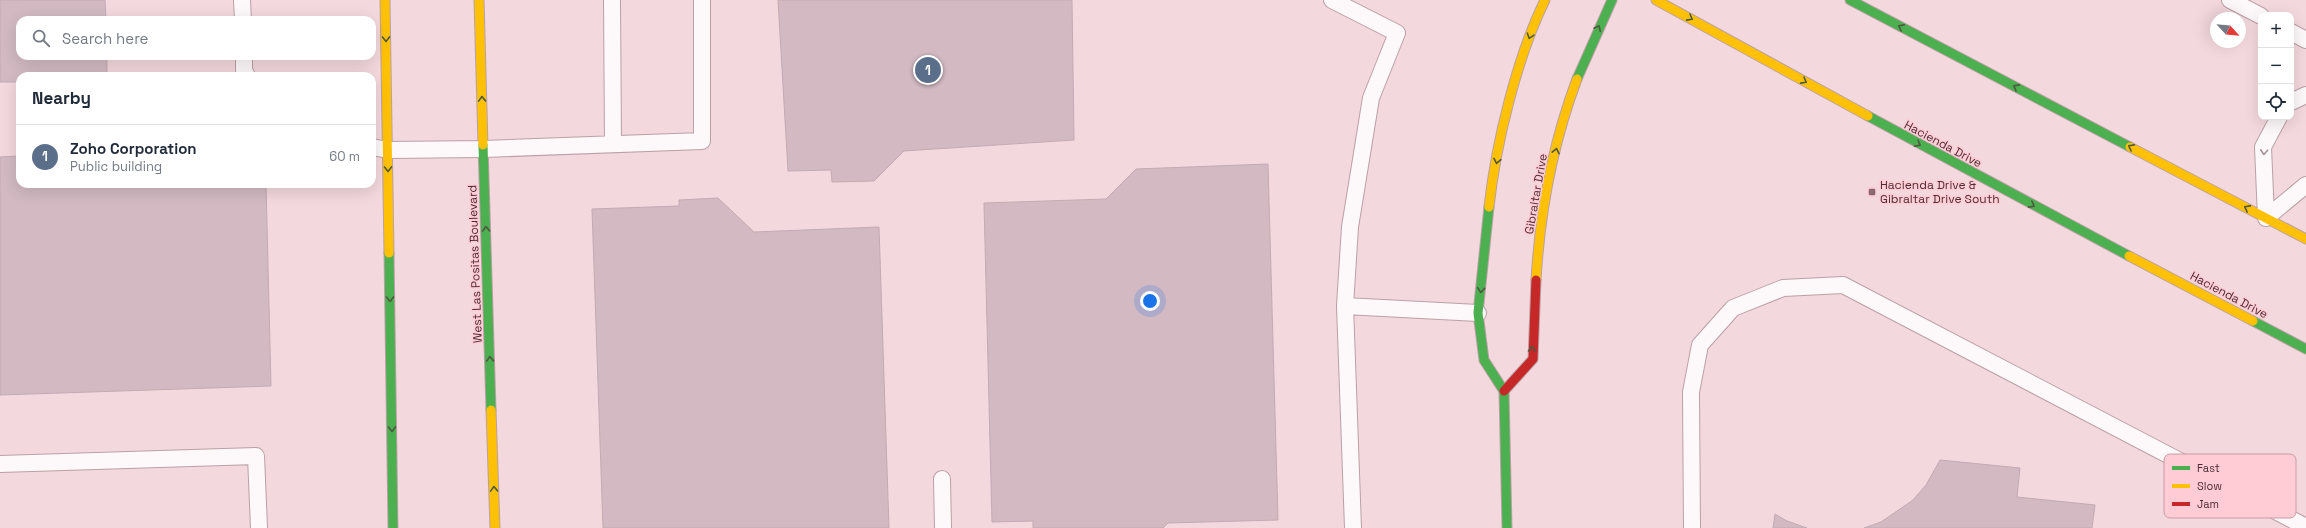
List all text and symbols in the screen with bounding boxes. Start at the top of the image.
north arrow [2210,12,2246,48]
map controls [2258,12,2294,120]
button: + [2258,12,2294,48]
one-way arrow [1686,14,1693,21]
search box [16,16,376,60]
one-way arrow [1898,24,1905,32]
one-way arrow [1593,25,1601,33]
icon: search [30,27,52,49]
text: Search here [62,29,148,48]
one-way arrow [1526,32,1535,39]
one-way arrow [381,36,390,42]
button: − [2258,48,2294,84]
pin: 1 [915,55,941,85]
one-way arrow [1800,76,1807,84]
one-way arrow [2013,84,2020,92]
button: locate [2258,84,2294,120]
text: Nearby [32,87,91,109]
one-way arrow [478,96,486,102]
street label: Hacienda Drive [1901,117,1985,171]
text: Zoho Corporation [70,139,197,158]
one-way arrow [1914,139,1921,146]
one-way arrow [2128,145,2136,152]
text: 1 [42,148,48,165]
text: 60 m [329,148,360,165]
one-way arrow [1551,148,1559,154]
one-way arrow [2259,149,2268,155]
street label: Gibraltar Drive [1521,152,1551,236]
text: Public building [70,158,162,175]
one-way arrow [1493,158,1502,165]
one-way arrow [384,166,392,172]
place label: Hacienda Drive & Gibraltar Drive South [1880,177,2000,207]
street label: West Las Positas Boulevard [464,185,486,343]
marker: Hacienda Drive & Gibraltar Drive South [1867,187,1877,197]
one-way arrow [2028,200,2036,208]
one-way arrow [2243,205,2251,212]
one-way arrow [482,226,490,232]
street label: Hacienda Drive [2187,268,2271,322]
one-way arrow [1477,287,1486,293]
your location [1140,291,1160,311]
one-way arrow [386,296,394,302]
one-way arrow [1528,346,1536,352]
one-way arrow [486,356,494,362]
one-way arrow [388,426,396,432]
legend [2164,454,2296,518]
text: Fast [2197,461,2220,475]
text: Slow [2197,479,2222,493]
one-way arrow [490,486,498,492]
text: Jam [2197,497,2219,511]

